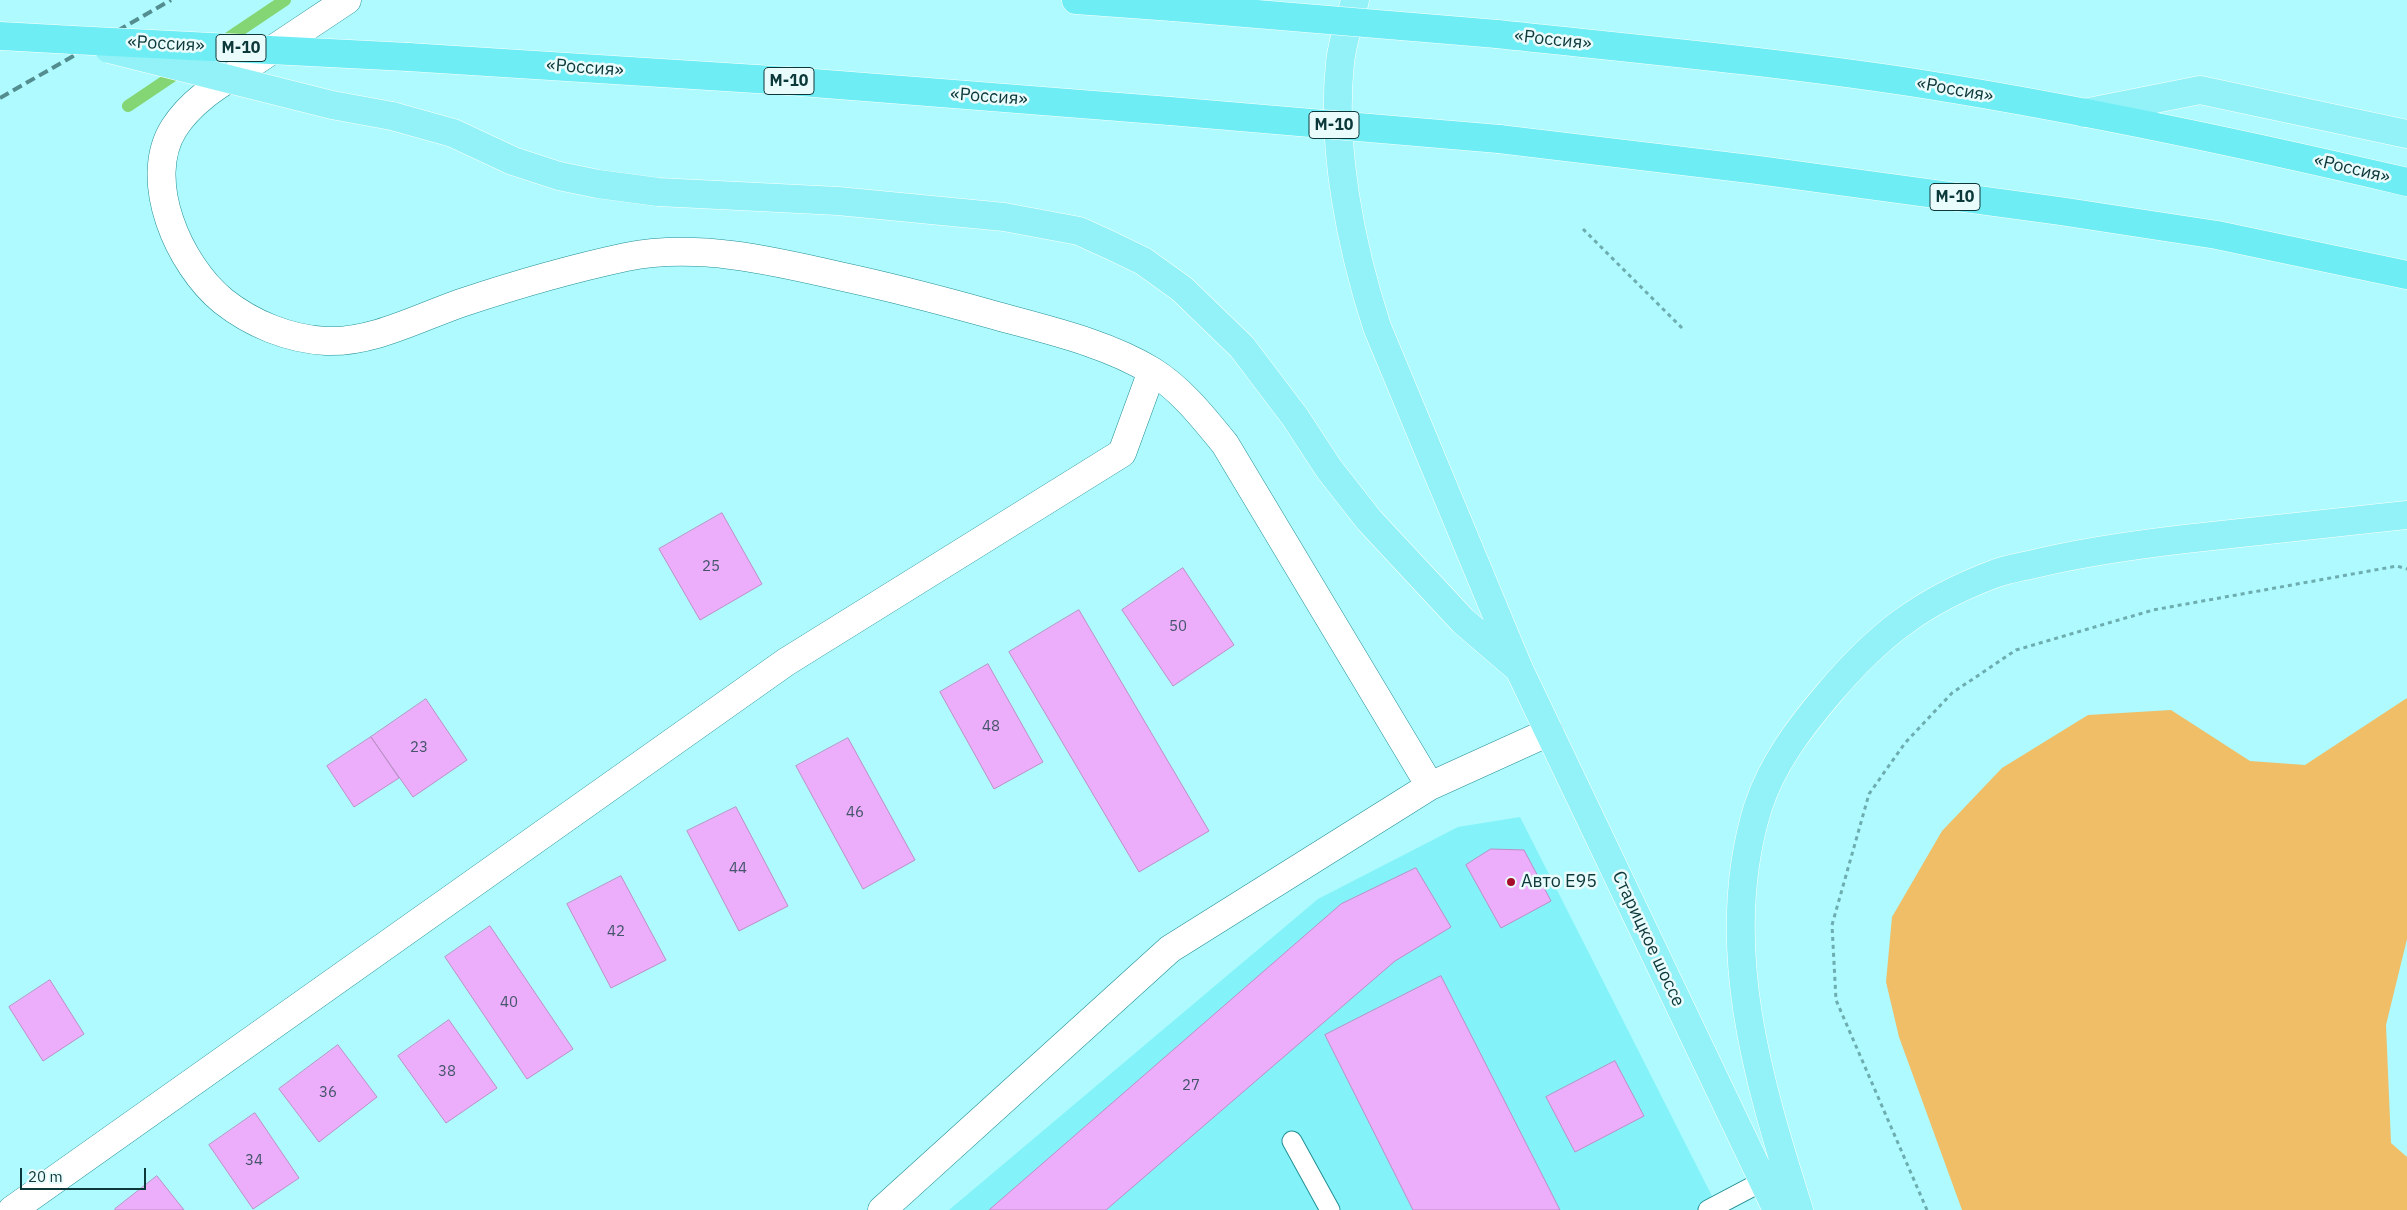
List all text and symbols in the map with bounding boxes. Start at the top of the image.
street label: «Россия» [1513,25,1593,55]
street label: «Россия» [127,31,205,57]
road number: М-10 [216,34,266,62]
street label: «Россия» [546,55,624,81]
road number: М-10 [764,68,814,94]
street label: «Россия» [1915,73,1995,107]
street label: «Россия» [950,84,1028,110]
road number: М-10 [1309,112,1359,138]
street label: «Россия» [2312,150,2392,188]
road number: М-10 [1930,183,1980,210]
house number: 25 [702,558,720,576]
house number: 50 [1169,618,1187,636]
house number: 48 [982,718,1000,736]
house number: 23 [410,739,428,757]
house number: 46 [846,804,864,822]
house number: 44 [729,860,747,878]
street label: Старицкое шоссе [1607,868,1689,1010]
place label: Авто E95 [1521,871,1597,893]
marker: Авто E95 [1505,876,1517,888]
house number: 42 [607,923,625,941]
house number: 40 [500,994,518,1012]
house number: 38 [438,1063,456,1081]
house number: 27 [1182,1077,1200,1095]
house number: 36 [319,1084,337,1102]
house number: 34 [245,1152,263,1170]
scale bar [22,1158,149,1190]
text: 20 m [28,1167,63,1186]

